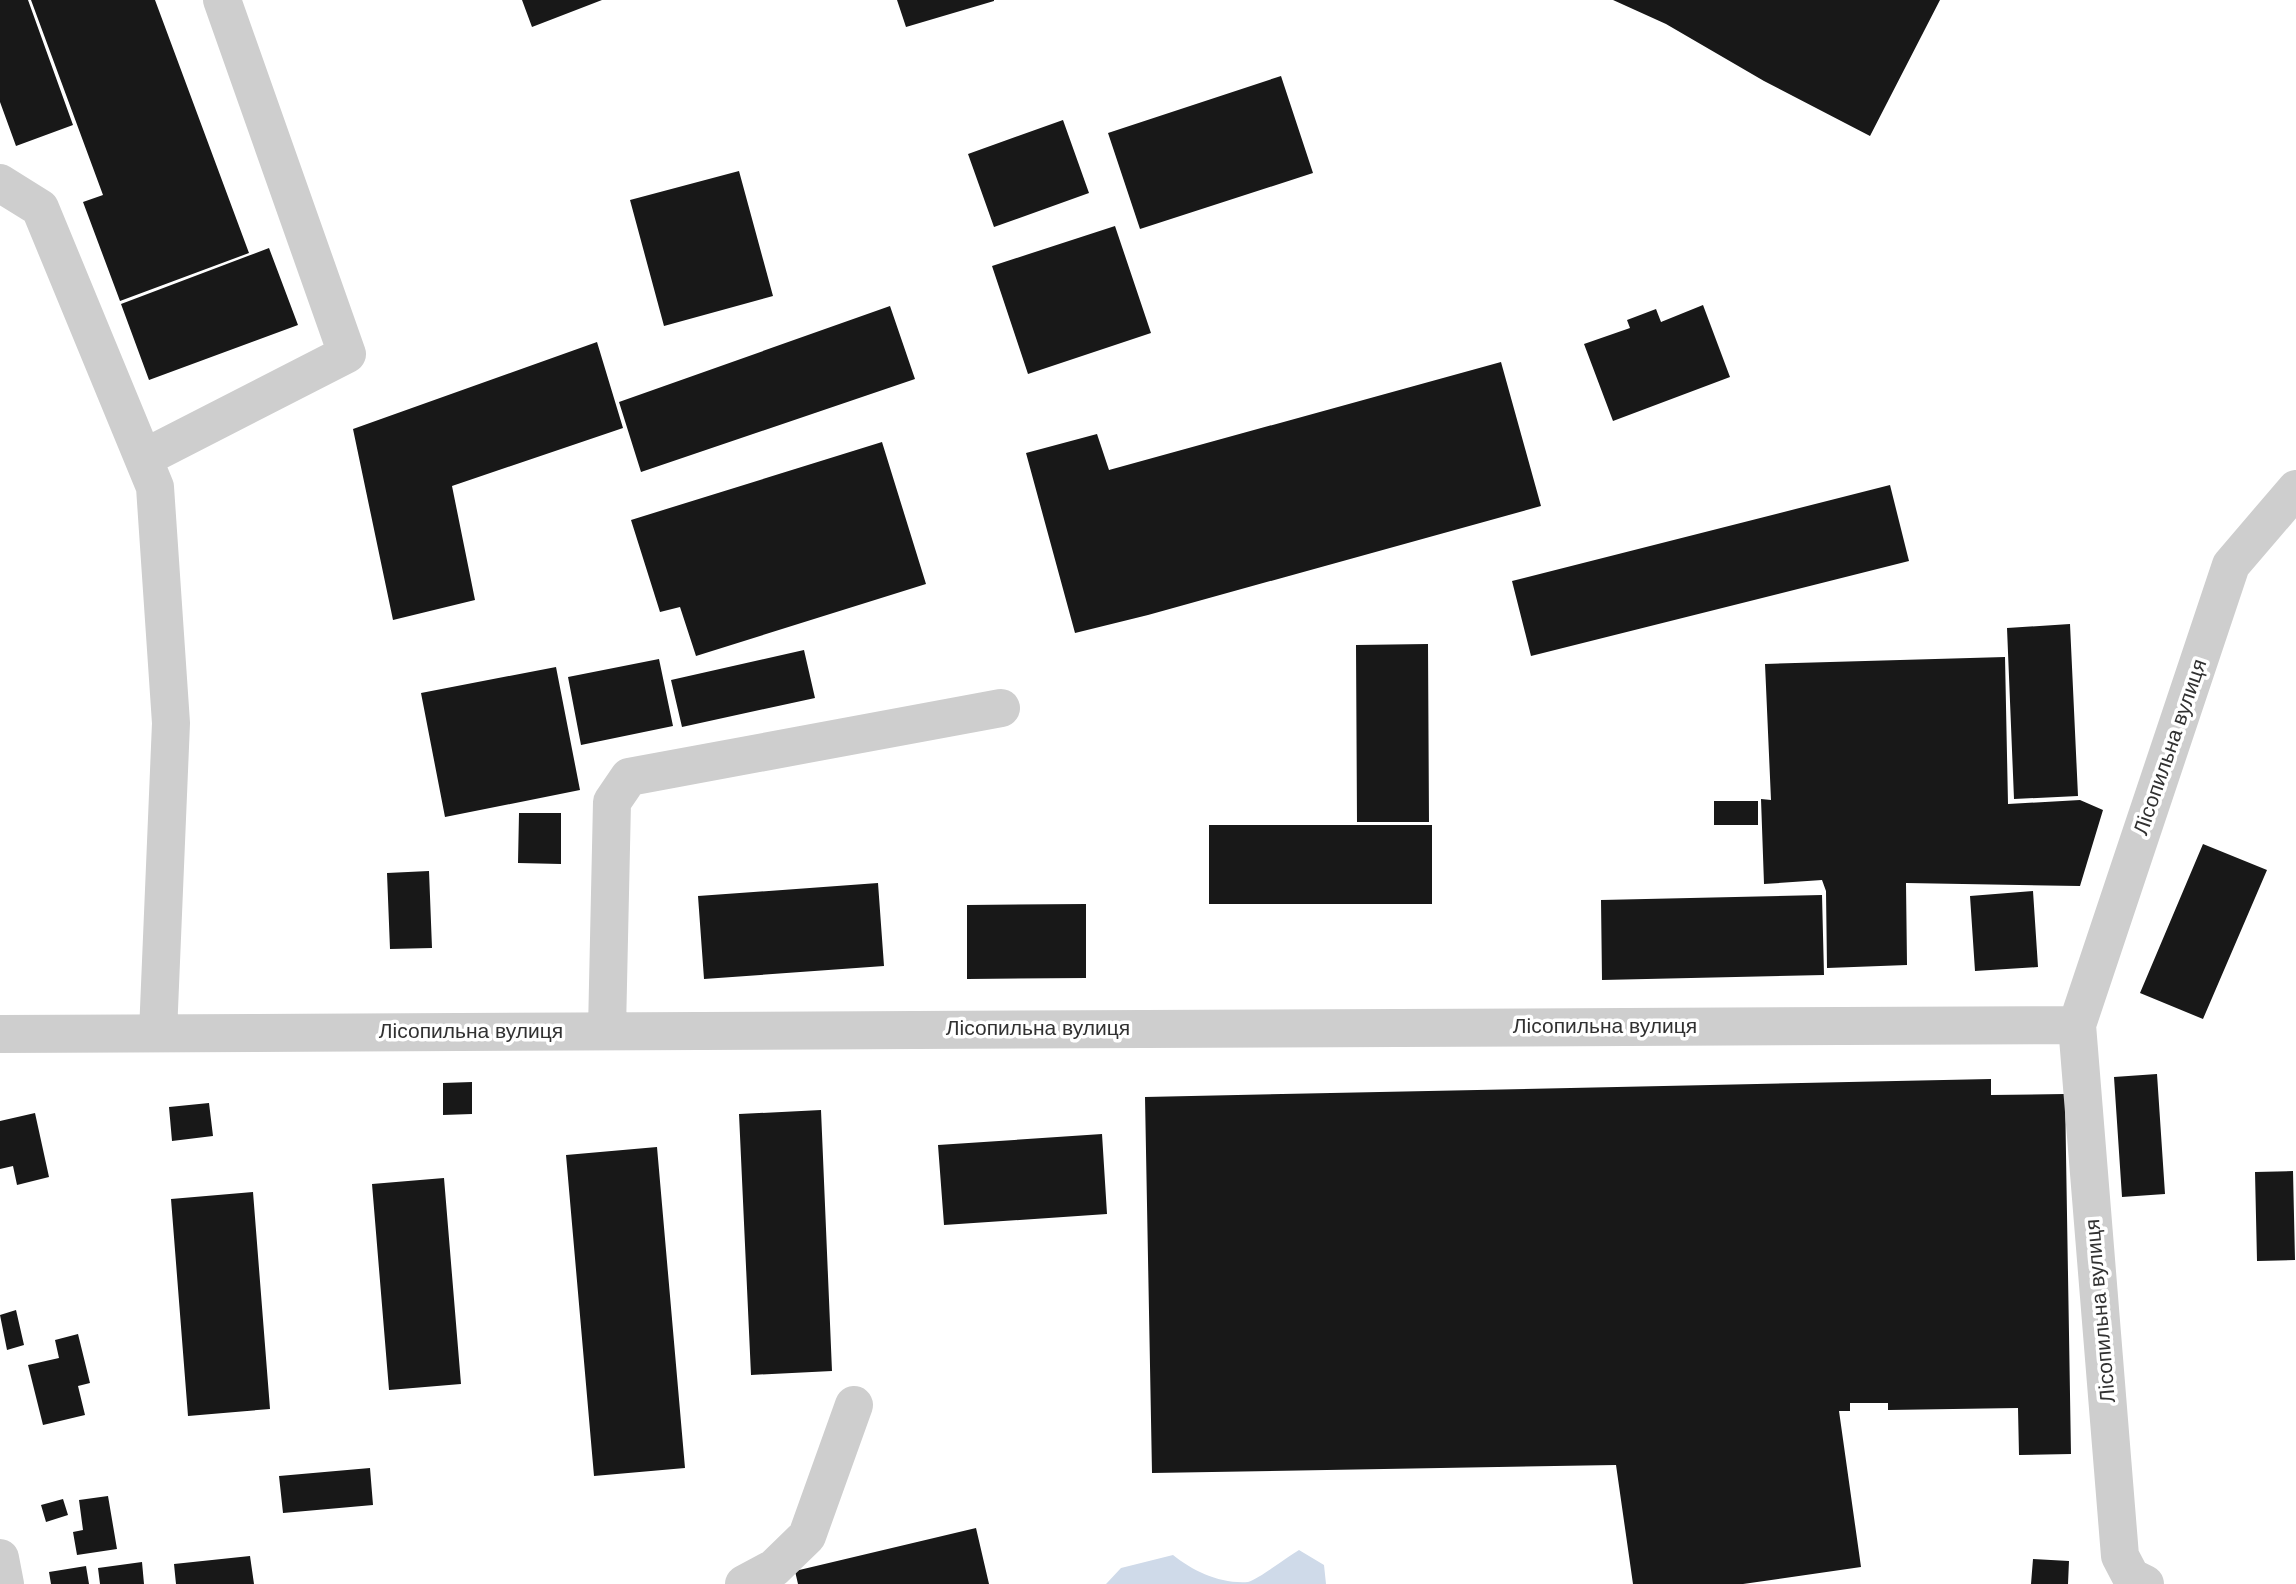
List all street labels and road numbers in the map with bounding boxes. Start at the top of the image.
street label: Лісопильна вулиця [2129,656,2210,838]
street label: Лісопильна вулиця [1513,1014,1697,1037]
street label: Лісопильна вулиця [946,1016,1130,1039]
street label: Лісопильна вулиця [379,1019,563,1042]
street label: Лісопильна вулиця [2080,1218,2119,1404]

